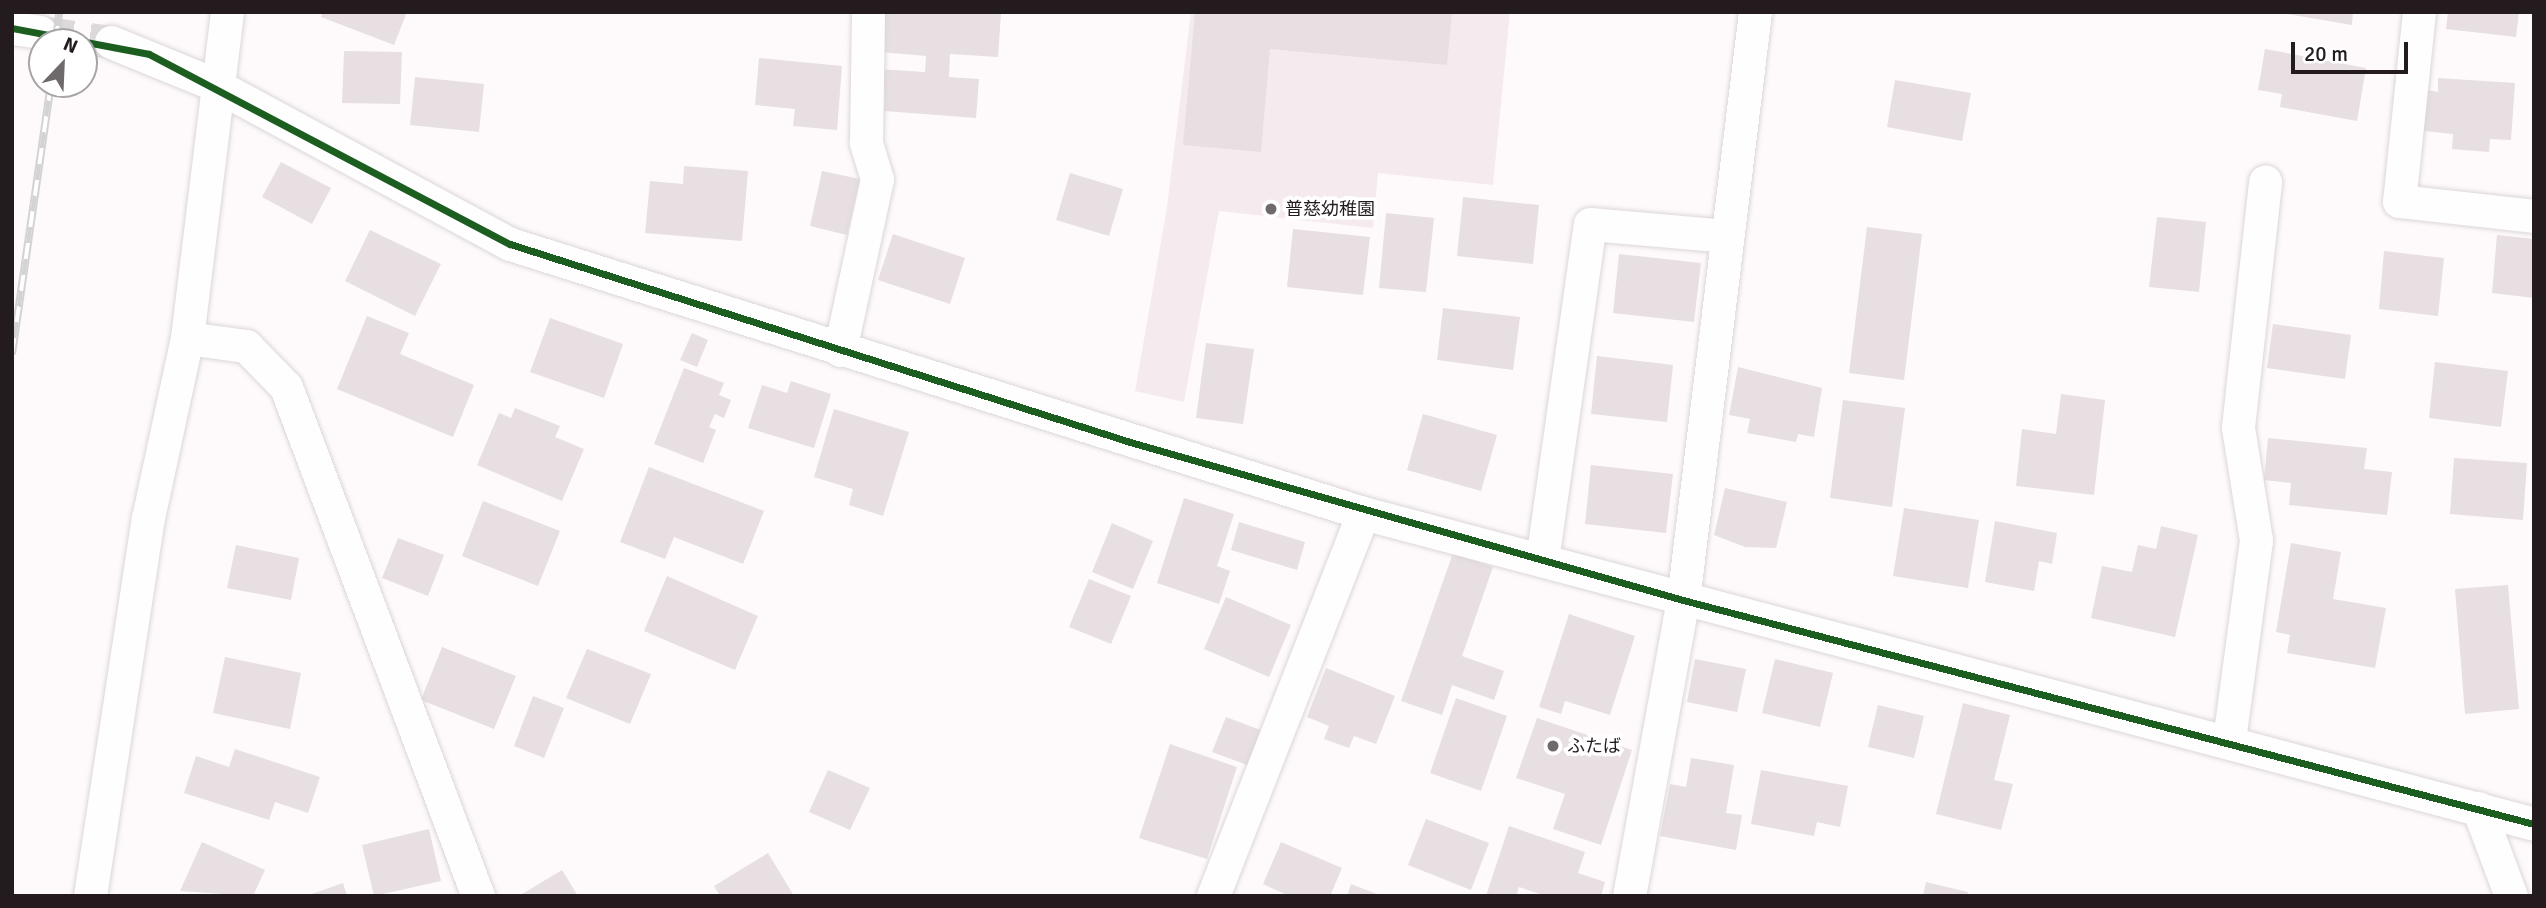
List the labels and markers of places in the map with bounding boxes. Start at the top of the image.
place label: 普慈幼稚園 [1285,198,1375,220]
marker: 普慈幼稚園 [1263,201,1279,217]
place label: ふたば [1567,735,1621,757]
marker: ふたば [1545,738,1561,754]

